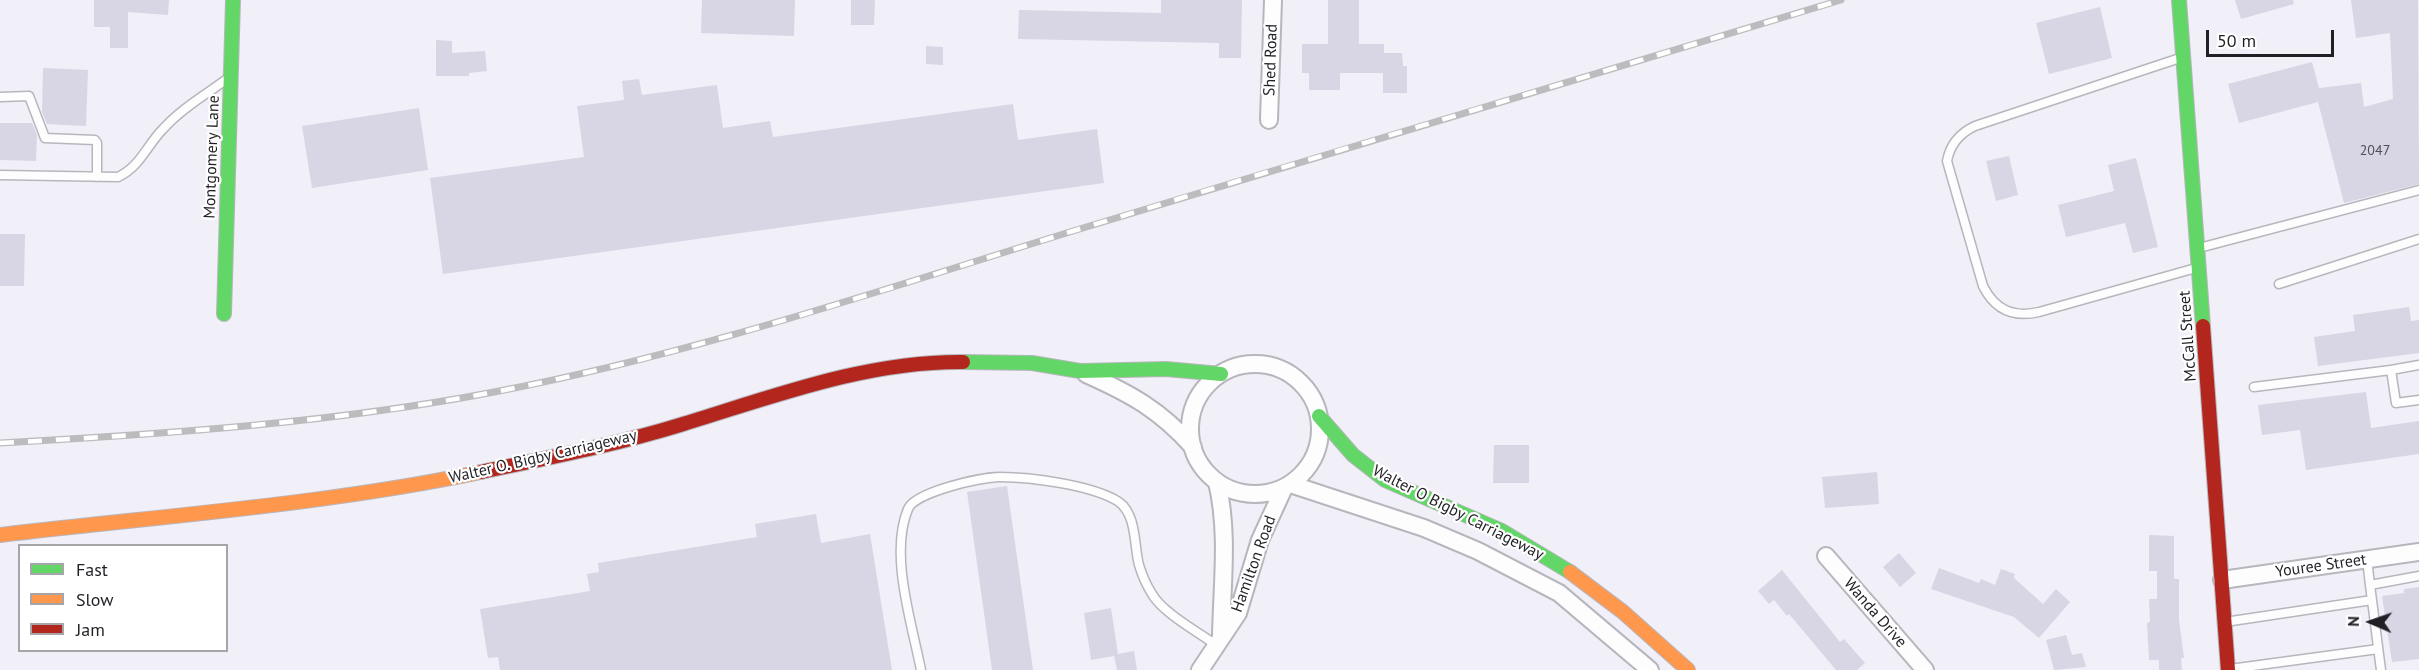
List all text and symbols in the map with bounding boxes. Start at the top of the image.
scale bar [2209,18,2336,56]
street label: Shed Road [1260,24,1282,96]
text: 50 m [2217,29,2256,52]
street label: Montgomery Lane [200,95,224,219]
house number: 2047 [2360,143,2390,159]
street label: McCall Street [2175,290,2201,382]
street label: Walter O. Bigby Carriageway [447,426,639,488]
street label: Walter O Bigby Carriageway [1369,461,1547,565]
street label: Hamilton Road [1228,513,1280,615]
legend [18,544,228,652]
street label: Youree Street [2274,550,2368,582]
text: Fast [76,558,108,581]
street label: Wanda Drive [1840,574,1910,652]
text: Slow [76,588,114,611]
north arrow [2341,592,2401,652]
text: N [2343,616,2363,627]
text: Jam [76,618,105,641]

